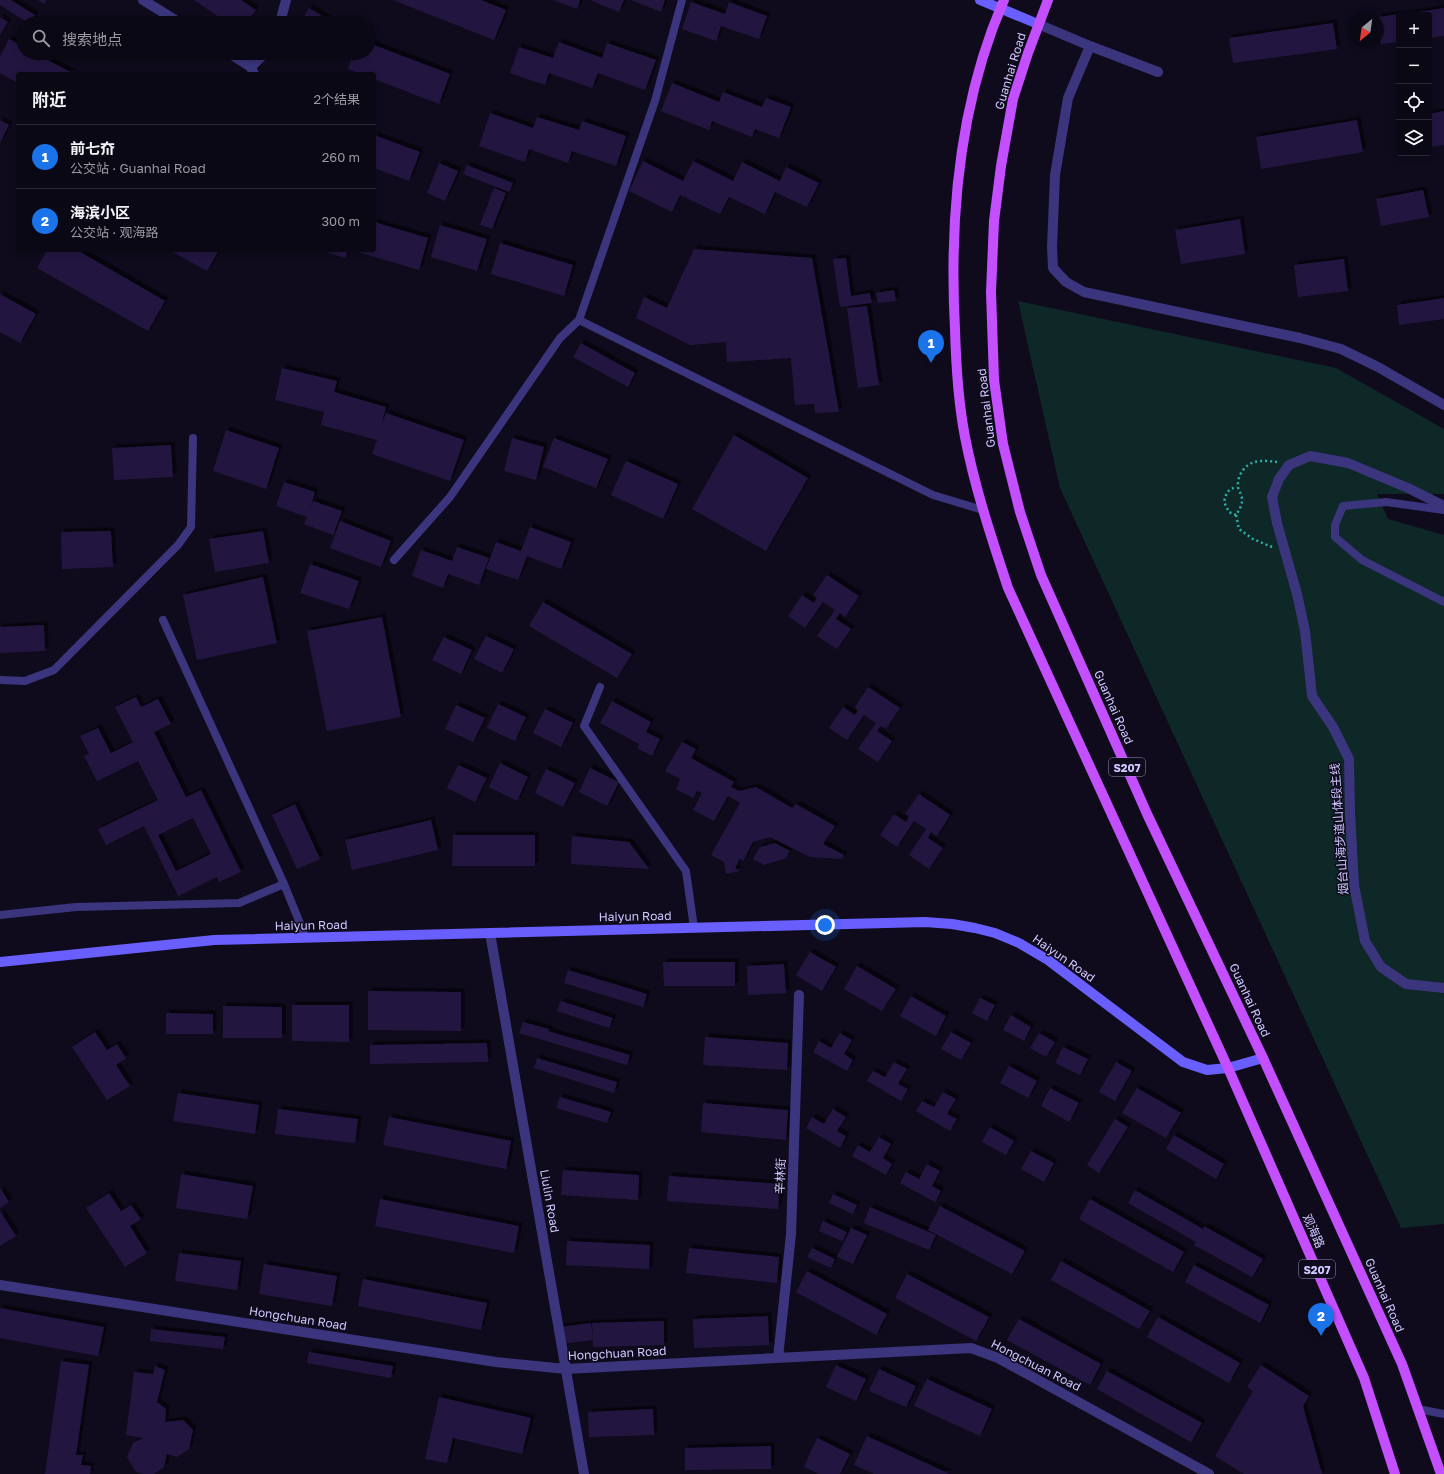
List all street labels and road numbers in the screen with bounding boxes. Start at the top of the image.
street label: Guanhai Road [991,31,1029,111]
street label: Guanhai Road [974,368,998,448]
street label: Guanhai Road [1091,668,1137,746]
road number: S207 [1109,758,1145,776]
street label: 烟台山海步道山体段主线 [1327,763,1351,895]
street label: Haiyun Road [598,908,672,924]
street label: Haiyun Road [274,917,348,933]
street label: Haiyun Road [1030,931,1098,985]
street label: Guanhai Road [1226,961,1274,1039]
street label: 辛林街 [772,1158,788,1194]
street label: Liulin Road [537,1168,563,1234]
street label: 观海路 [1300,1211,1328,1251]
street label: Guanhai Road [1362,1256,1408,1334]
road number: S207 [1299,1260,1335,1278]
street label: Hongchuan Road [248,1303,348,1333]
street label: Hongchuan Road [989,1336,1083,1394]
street label: Hongchuan Road [567,1343,667,1363]

